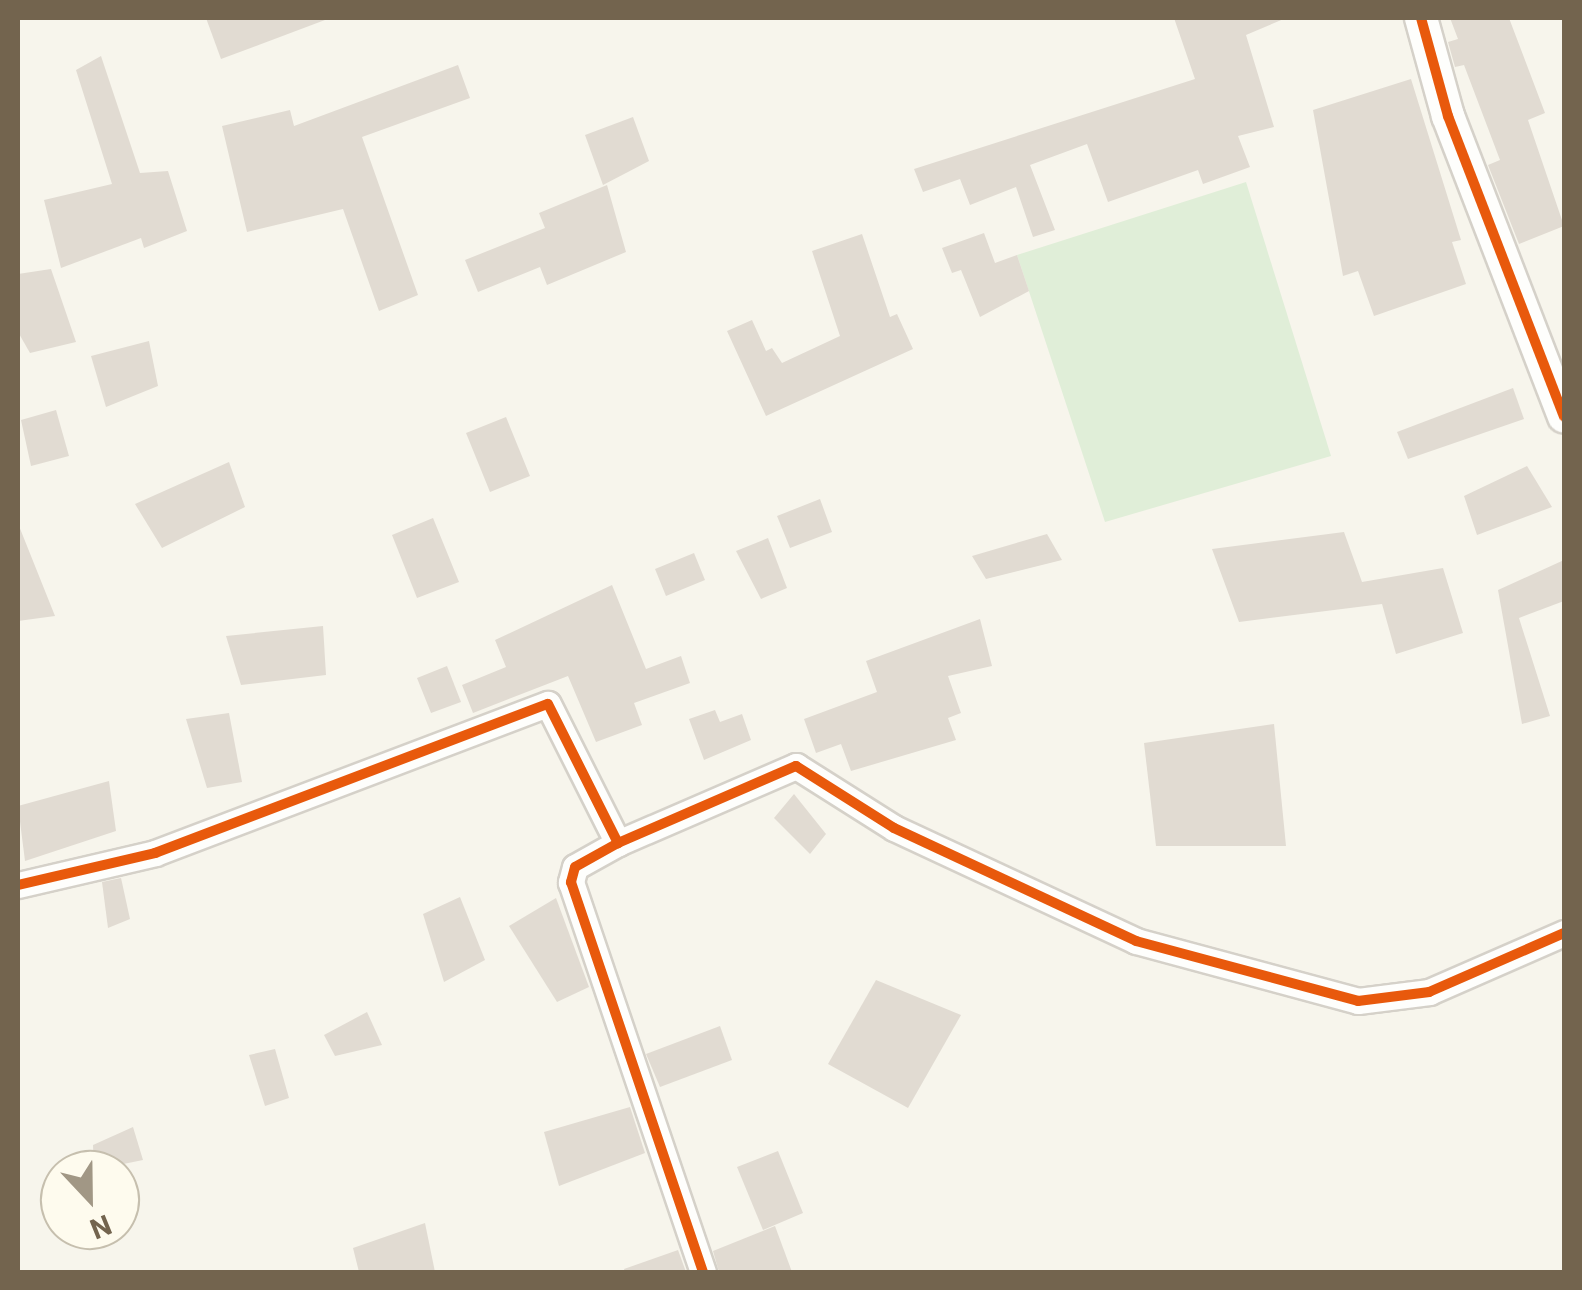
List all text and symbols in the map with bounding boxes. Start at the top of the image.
north arrow [40,1150,140,1250]
text: N [85,1207,116,1245]

